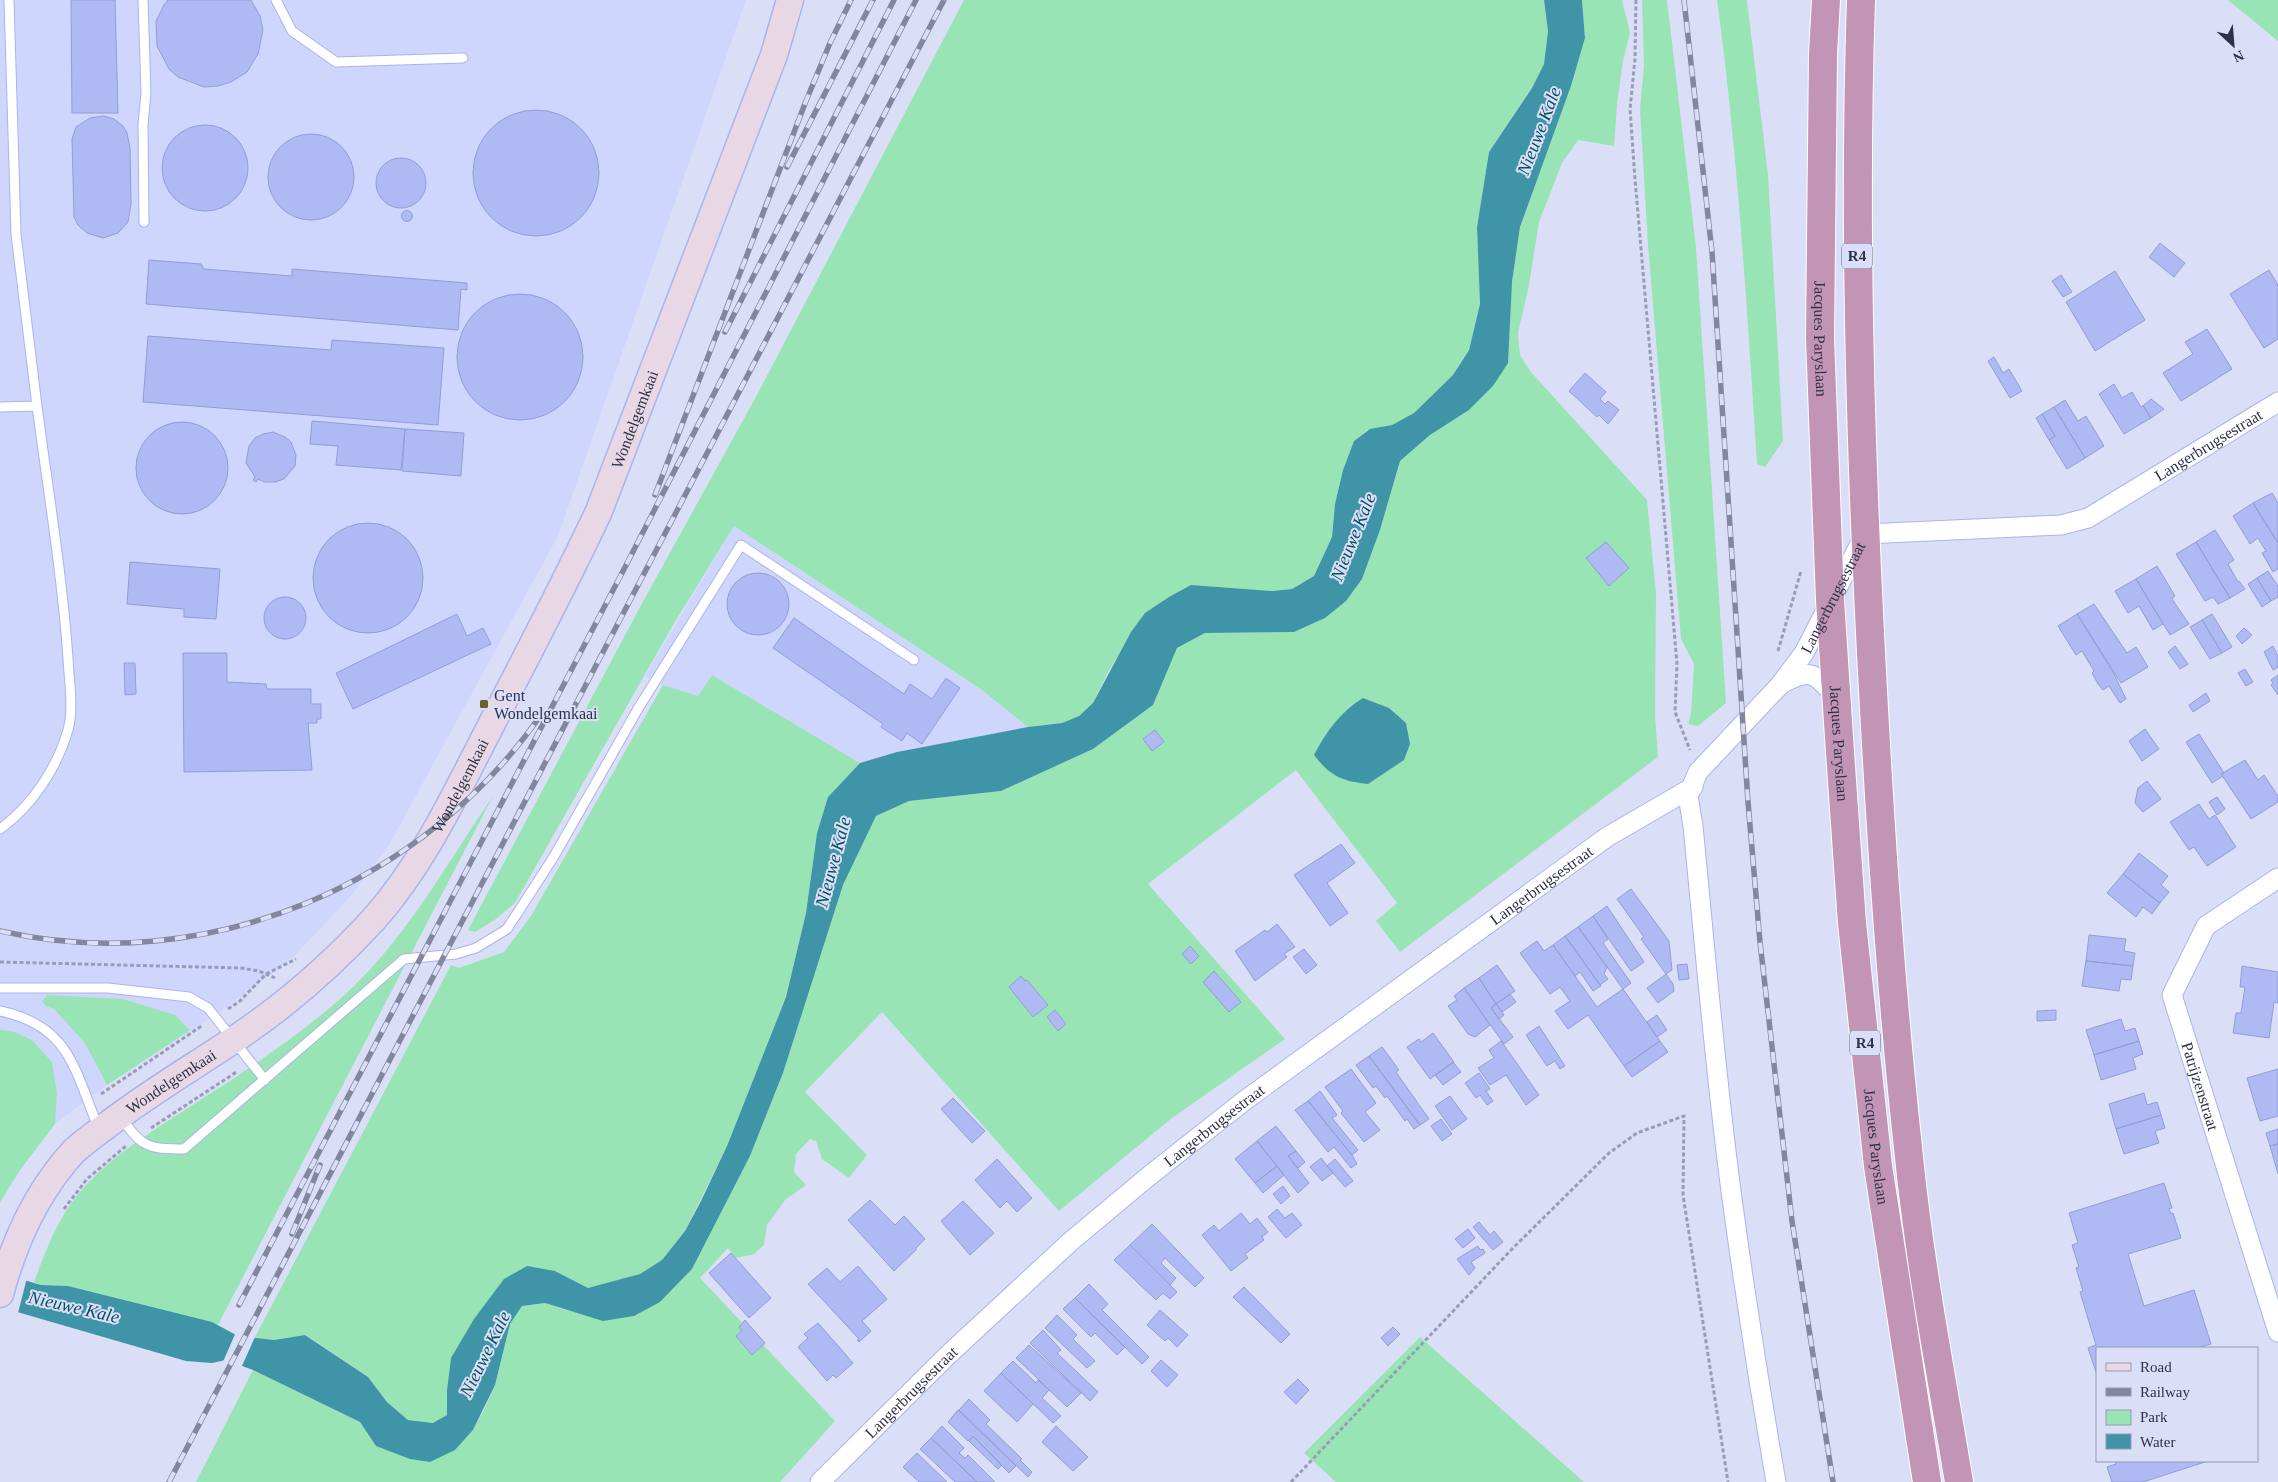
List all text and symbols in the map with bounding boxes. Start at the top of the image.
north arrow [2208,20,2258,70]
text: N [2231,47,2246,65]
water label: Nieuwe Kale [1513,84,1565,179]
road number: R4 [1842,244,1872,268]
street label: Jacques Paryslaan [1811,281,1831,397]
street label: Wondelgemkaai [608,367,661,471]
street label: Langerbrugsestraat [2151,405,2265,484]
water label: Nieuwe Kale [1326,490,1380,585]
street label: Langerbrugsestraat [1797,538,1868,656]
street label: Jacques Paryslaan [1827,685,1852,802]
place label: Gent Wondelgemkaai [494,687,598,723]
marker: Gent Wondelgemkaai [478,698,490,710]
street label: Wondelgemkaai [428,735,491,835]
water label: Nieuwe Kale [811,815,855,910]
street label: Langerbrugsestraat [1487,842,1596,928]
road number: R4 [1850,1030,1880,1056]
street label: Patrijzenstraat [2179,1040,2223,1133]
street label: Wondelgemkaai [123,1045,219,1117]
street label: Langerbrugsestraat [1160,1080,1268,1170]
street label: Jacques Paryslaan [1861,1088,1892,1205]
water label: Nieuwe Kale [26,1287,121,1327]
water label: Nieuwe Kale [455,1308,514,1401]
street label: Langerbrugsestraat [861,1342,961,1441]
legend [2096,1347,2258,1462]
text: Road [2140,1359,2172,1375]
text: Railway [2140,1384,2190,1400]
text: Park [2140,1409,2168,1425]
text: Water [2140,1434,2175,1450]

